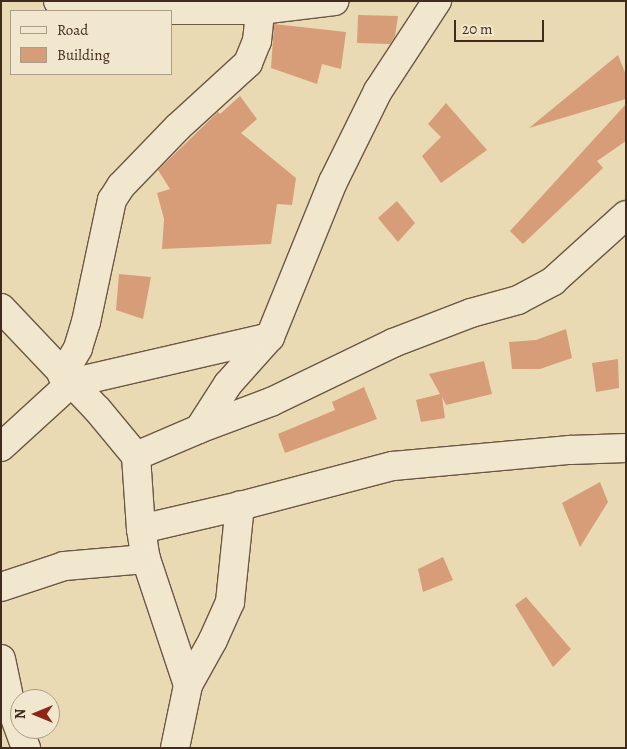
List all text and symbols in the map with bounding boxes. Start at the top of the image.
legend [10,10,172,75]
scale bar [457,10,547,42]
text: 20 m [462,19,493,39]
text: Road [57,20,88,40]
text: Building [57,45,110,65]
north arrow [10,689,60,739]
text: N [11,709,30,719]

